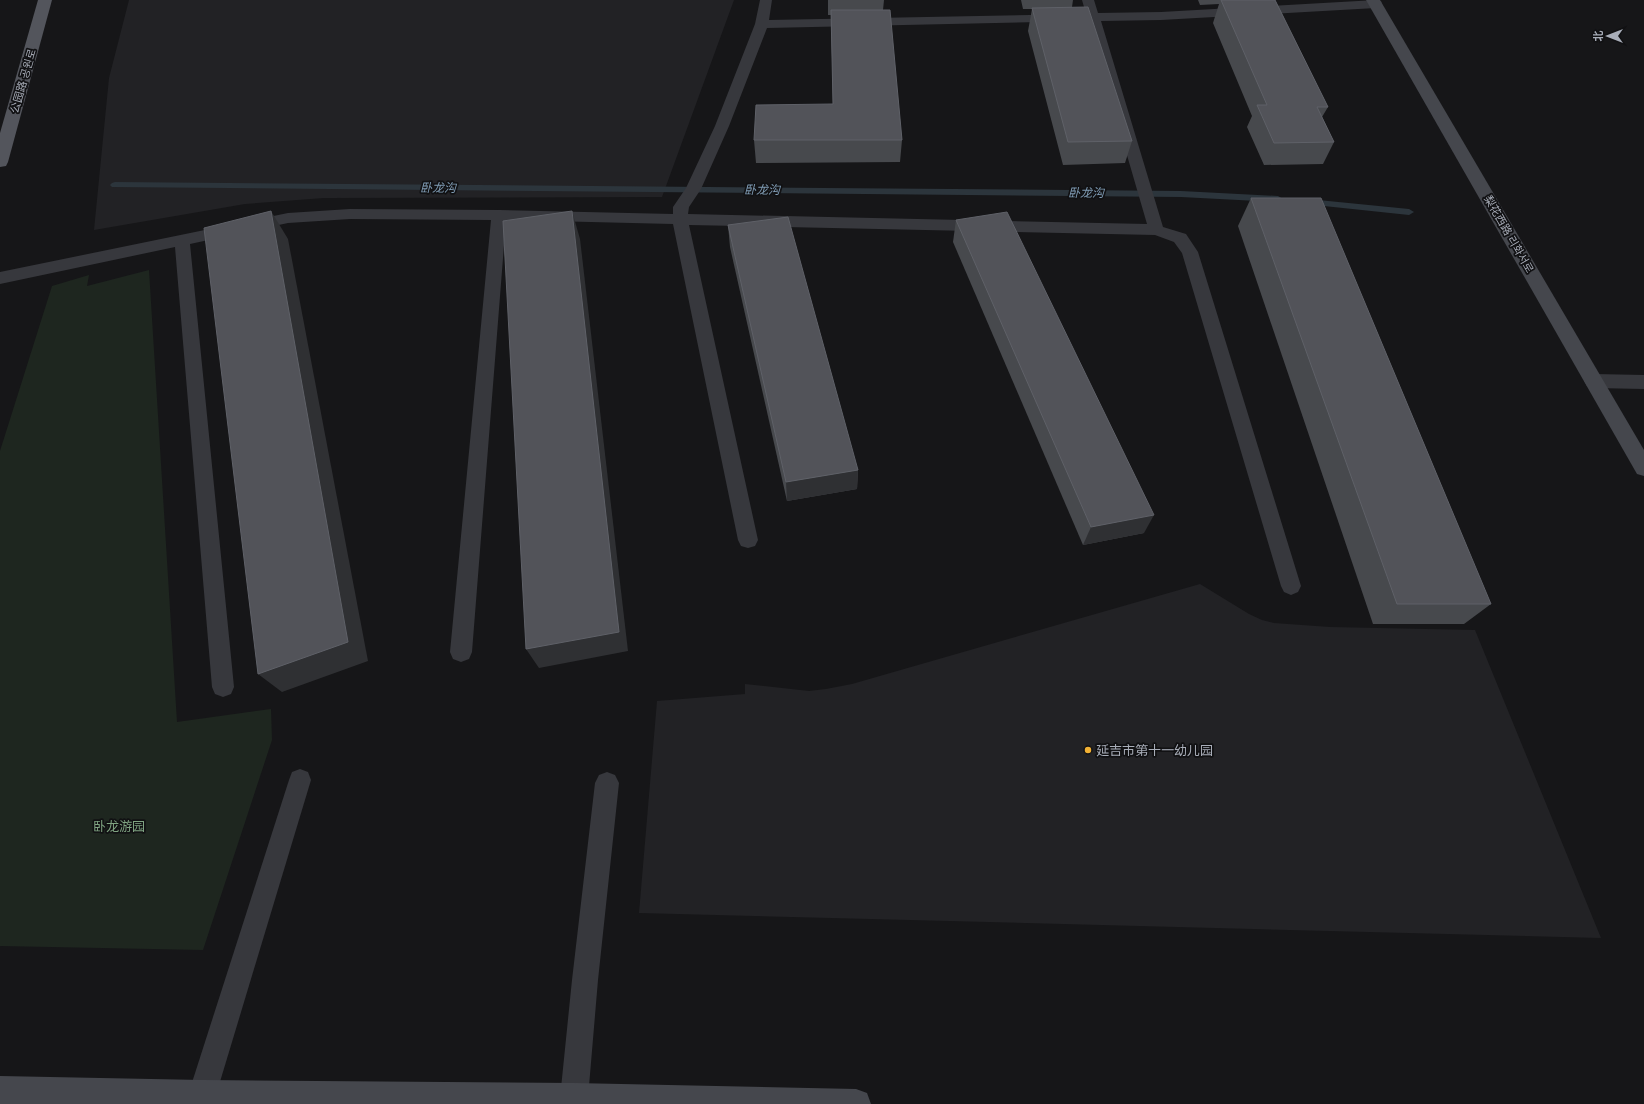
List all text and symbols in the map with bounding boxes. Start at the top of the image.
north arrow [1588,16,1628,56]
text: 北 [1591,31,1604,42]
street label: 公园路 공원로 [7,47,38,114]
water label: 卧龙沟 [420,180,458,195]
water label: 卧龙沟 [744,182,782,197]
water label: 卧龙沟 [1068,185,1106,200]
street label: 梨花西路 리화서로 [1482,193,1537,275]
place label: 延吉市第十一幼儿园 [1096,742,1213,758]
marker: 延吉市第十一幼儿园 [1083,745,1093,755]
park label: 卧龙游园 [93,818,145,834]

